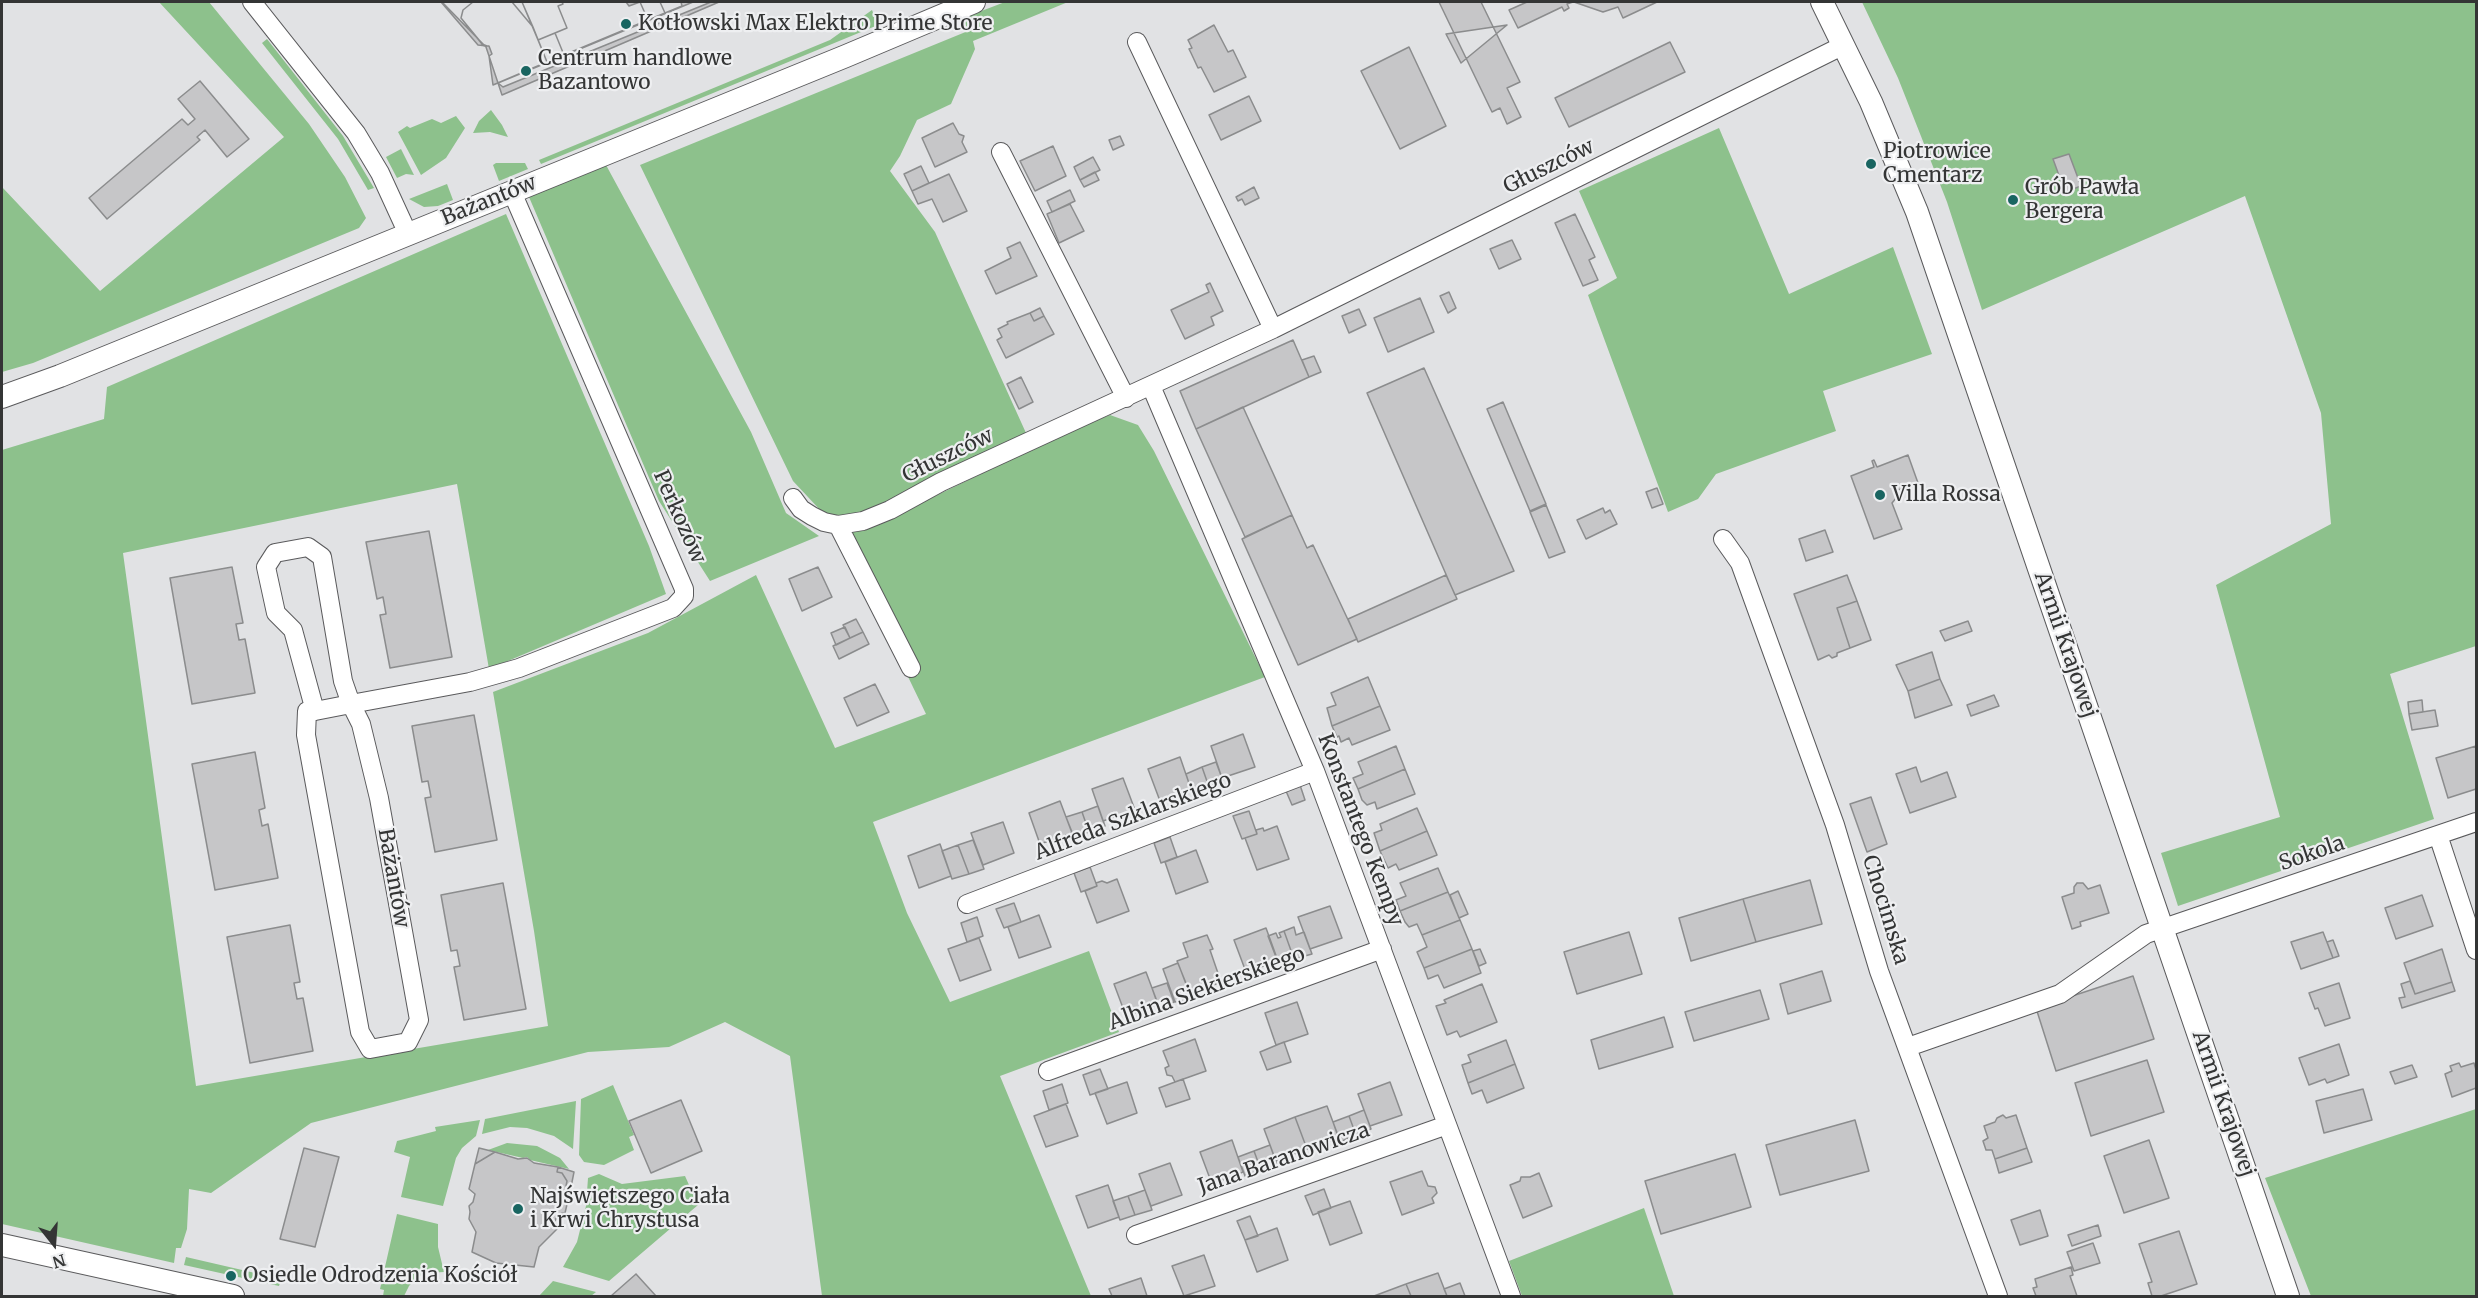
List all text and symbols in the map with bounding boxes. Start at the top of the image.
place label: Kotłowski Max Elektro Prime Store [638,11,992,37]
marker: Kotłowski Max Elektro Prime Store [619,17,633,31]
place label: Centrum handlowe Bazantowo [538,46,732,96]
marker: Centrum handlowe Bazantowo [519,64,533,78]
street label: Głuszców [1500,134,1598,200]
place label: Piotrowice Cmentarz [1883,139,1991,189]
marker: Piotrowice Cmentarz [1864,157,1878,171]
street label: Bażantów [438,171,540,231]
place label: Grób Pawła Bergera [2025,175,2139,225]
marker: Grób Pawła Bergera [2006,193,2020,207]
street label: Głuszców [899,423,997,489]
street label: Perkozów [647,467,711,567]
place label: Villa Rossa [1892,482,2001,508]
marker: Villa Rossa [1873,488,1887,502]
street label: Armii Krajowej [2028,569,2102,721]
street label: Konstantego Kempy [1312,730,1408,930]
street label: Alfreda Szklarskiego [1031,768,1235,866]
street label: Bażantów [372,826,414,930]
street label: Sokola [2276,831,2348,877]
street label: Chocimska [1856,852,1914,968]
street label: Albina Siekierskiego [1105,942,1309,1036]
street label: Armii Krajowej [2186,1028,2260,1180]
street label: Jana Baranowicza [1195,1118,1373,1200]
place label: Najświętszego Ciała i Krwi Chrystusa [530,1184,730,1234]
marker: Najświętszego Ciała i Krwi Chrystusa [511,1202,525,1216]
north arrow [24,1214,84,1274]
text: N [50,1250,68,1273]
place label: Osiedle Odrodzenia Kościół [243,1263,518,1289]
marker: Osiedle Odrodzenia Kościół [224,1269,238,1283]

